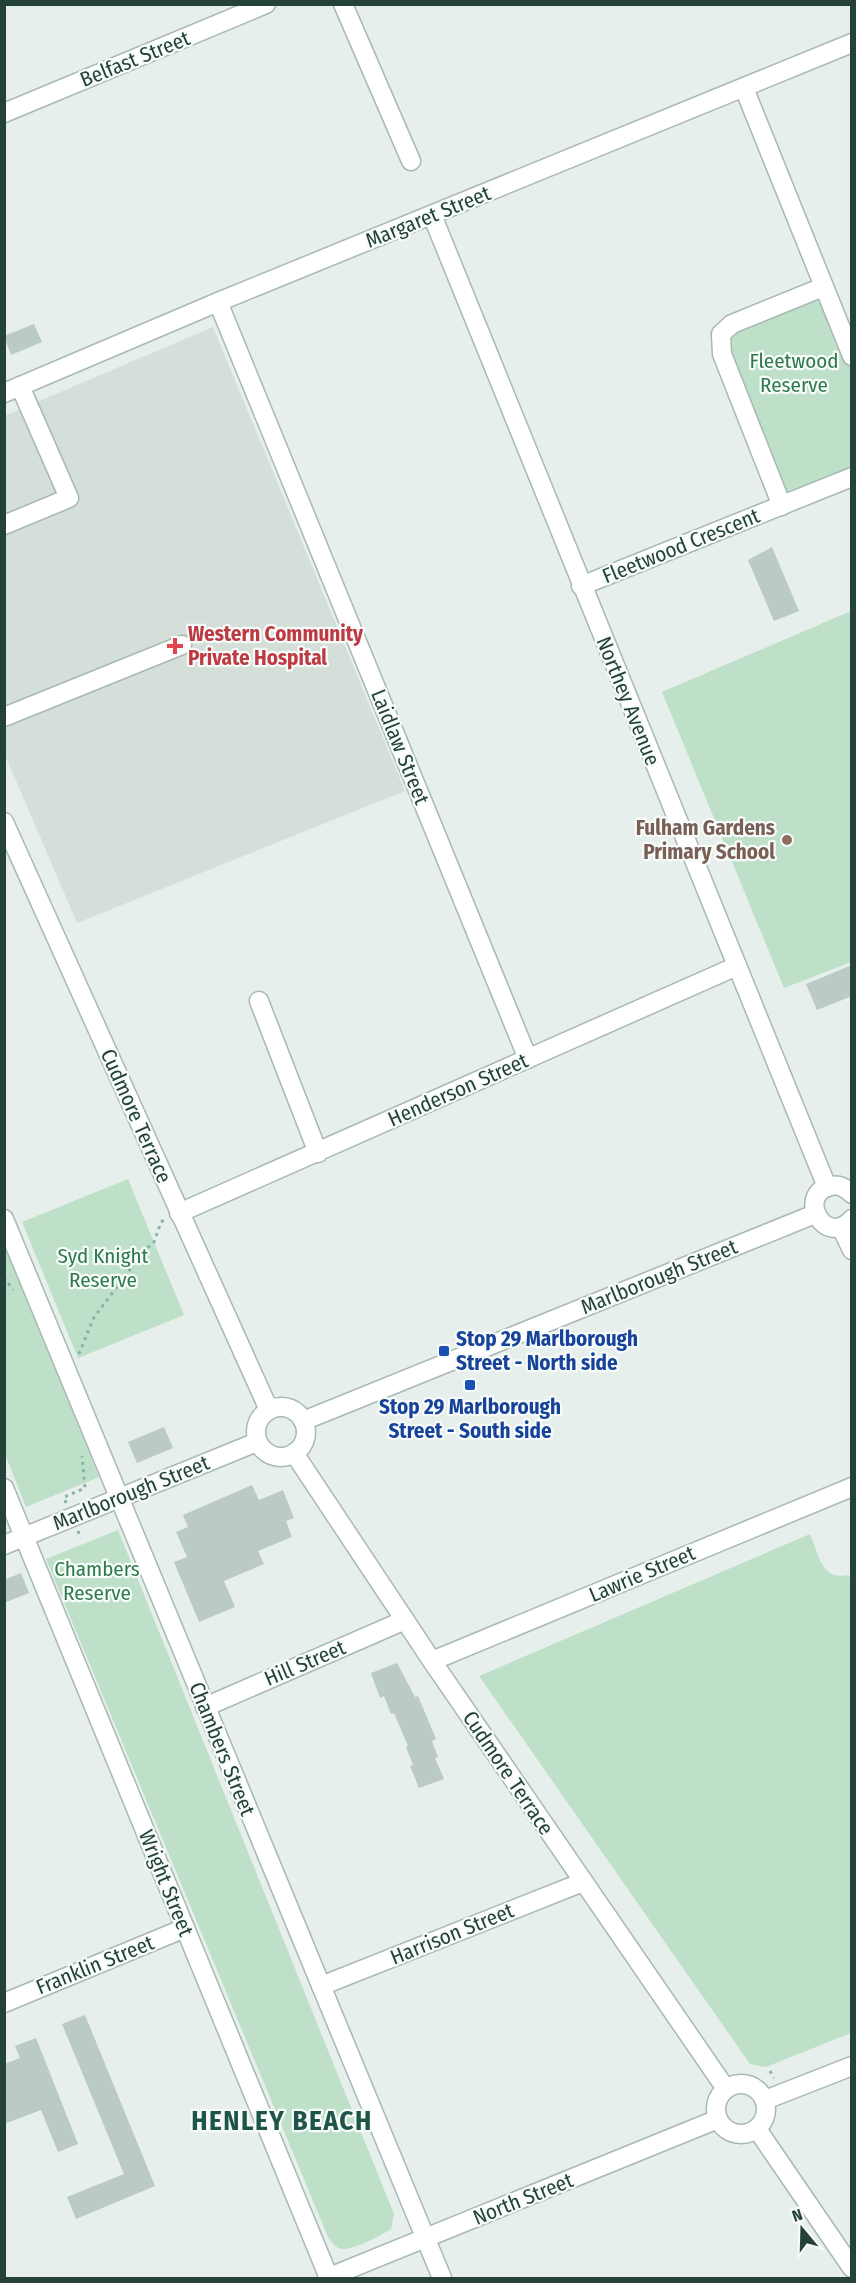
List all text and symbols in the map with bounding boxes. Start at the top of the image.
street label: Belfast Street [76,25,194,93]
street label: Margaret Street [362,180,494,254]
park label: Fleetwood Reserve [749,348,839,398]
street label: Fleetwood Crescent [599,503,764,589]
place label: Western Community Private Hospital [188,621,364,671]
street label: Northey Avenue [590,633,666,769]
marker: Western Community Private Hospital [166,637,184,655]
street label: Laidlaw Street [365,686,435,809]
place label: Fulham Gardens Primary School [636,815,775,865]
marker: Fulham Gardens Primary School [780,833,794,847]
street label: Cudmore Terrace [95,1045,177,1187]
street label: Henderson Street [384,1047,532,1132]
street label: Marlborough Street [577,1234,741,1320]
park label: Syd Knight Reserve [58,1243,149,1293]
place label: Stop 29 Marlborough Street - North side [456,1326,638,1376]
marker: Stop 29 Marlborough Street - North side [437,1344,451,1358]
marker: Stop 29 Marlborough Street - South side [463,1378,477,1392]
place label: Stop 29 Marlborough Street - South side [379,1394,561,1444]
street label: Marlborough Street [49,1450,213,1536]
street label: Lawrie Street [585,1540,699,1608]
park label: Chambers Reserve [54,1556,140,1606]
street label: Hill Street [260,1634,350,1692]
street label: Chambers Street [183,1678,261,1820]
street label: Cudmore Terrace [457,1706,559,1840]
street label: Wright Street [133,1826,199,1940]
street label: Harrison Street [387,1897,518,1971]
street label: Franklin Street [32,1930,158,2000]
district label: HENLEY BEACH [191,2105,373,2137]
street label: North Street [469,2167,577,2231]
north arrow [772,2199,832,2259]
text: N [790,2205,805,2226]

